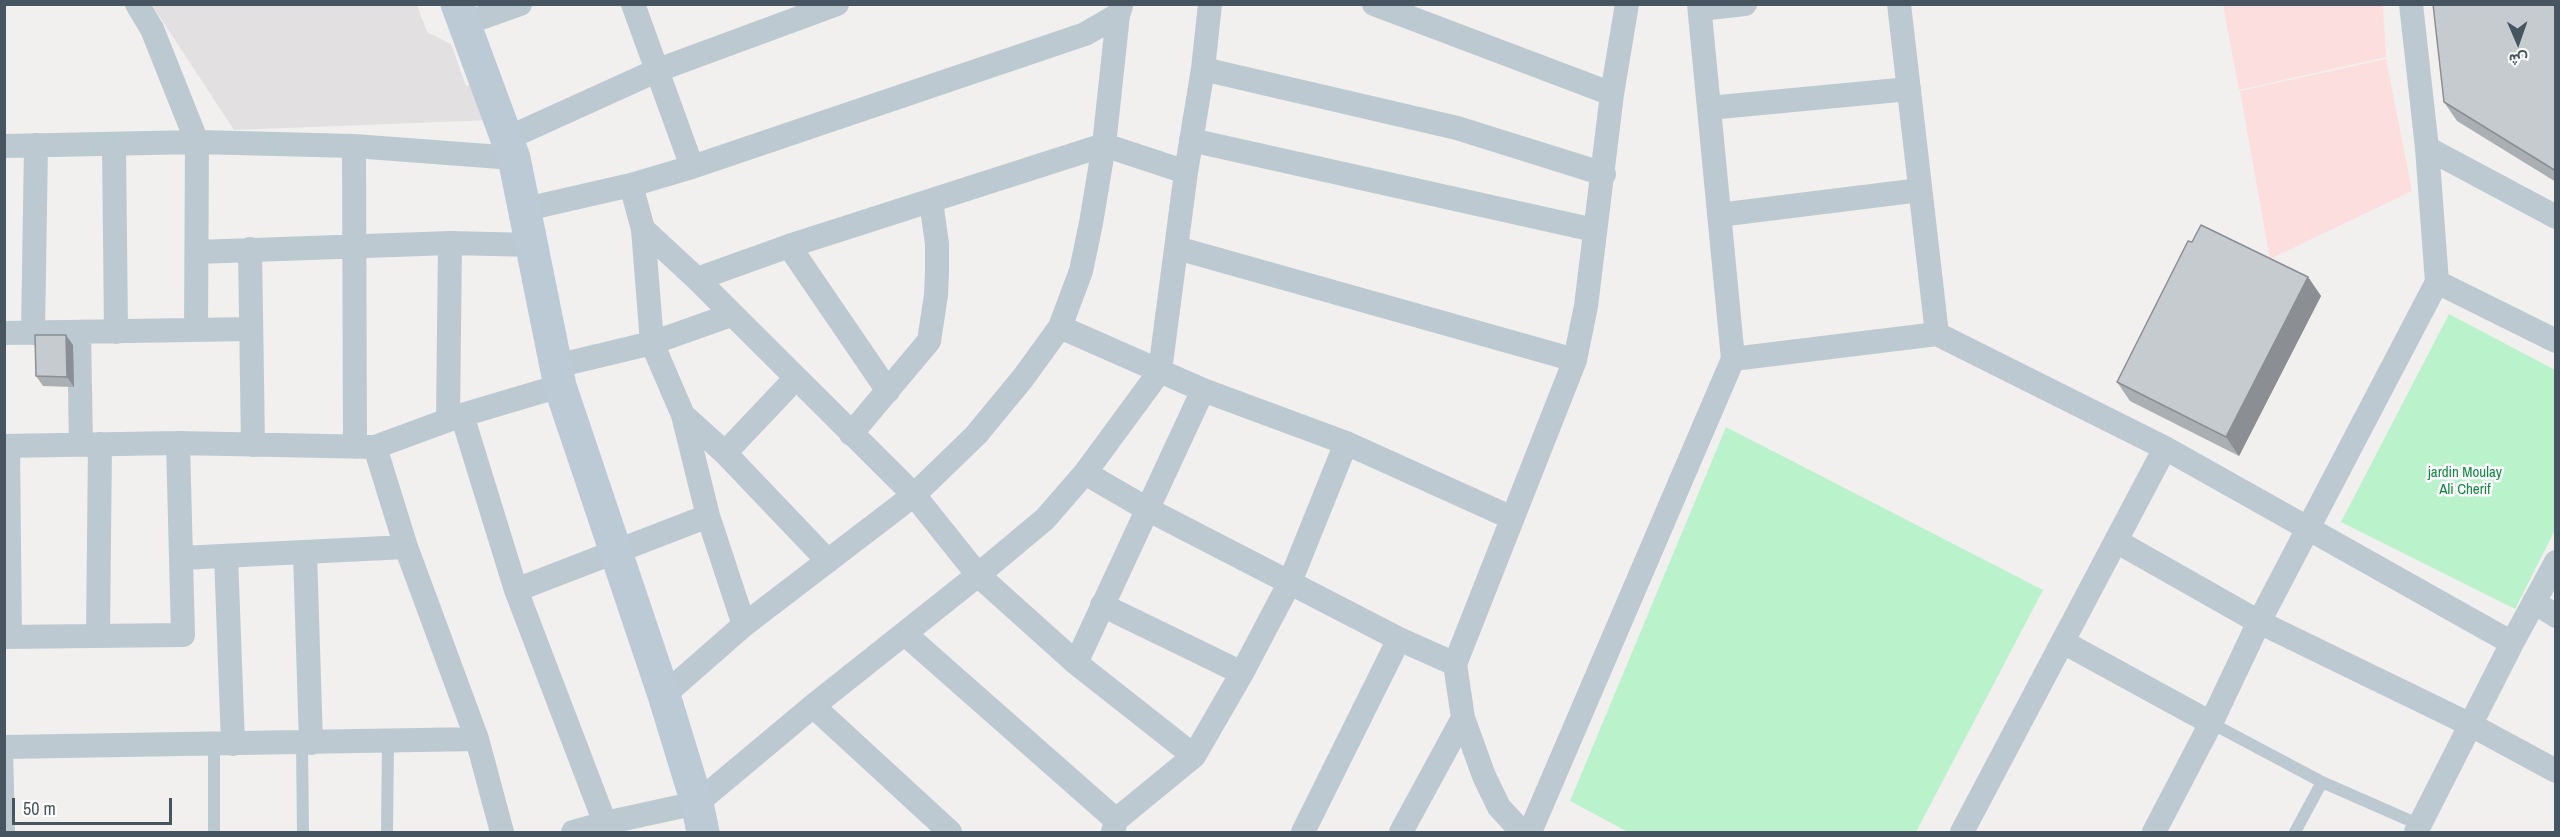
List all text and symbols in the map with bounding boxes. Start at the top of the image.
north arrow [2488,12,2548,72]
text: ش [2509,49,2529,71]
park label: jardin Moulay Ali Cherif [2428,464,2502,499]
scale bar [15,786,176,824]
text: 50 m [23,796,56,821]

